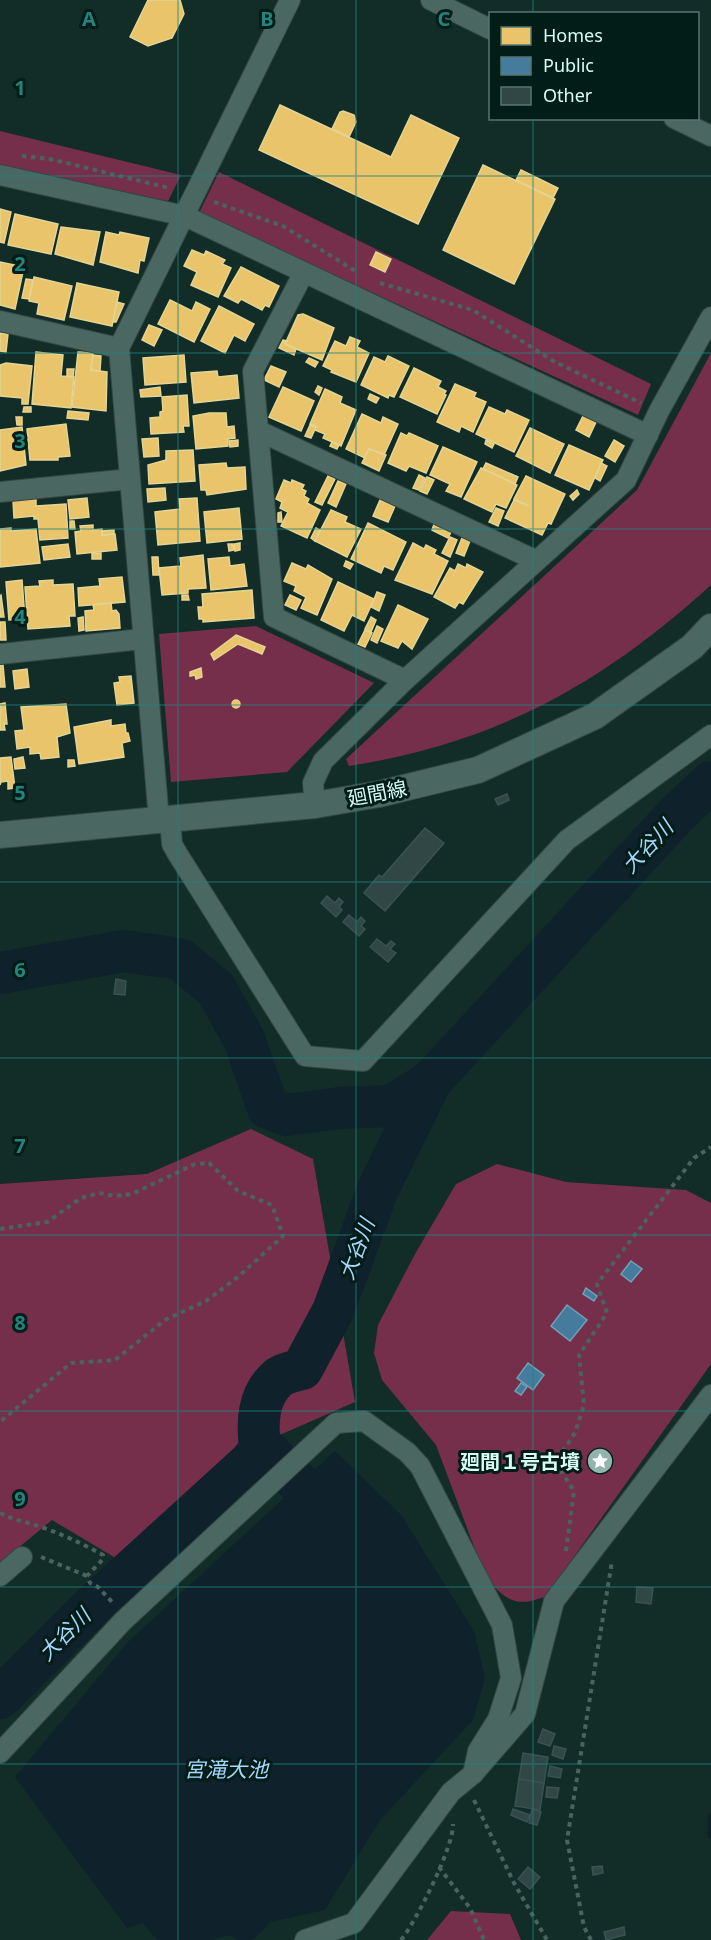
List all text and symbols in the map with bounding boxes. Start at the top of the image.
text: A [82,5,96,32]
text: B [260,5,274,32]
text: C [438,5,451,32]
legend [489,12,699,120]
text: Homes [543,23,603,47]
text: Public [543,53,594,77]
text: 1 [14,74,26,101]
text: Other [543,83,593,107]
text: 2 [14,250,26,277]
text: 3 [14,427,26,454]
text: 4 [14,603,26,630]
street label: 廻間線 [345,774,409,812]
text: 5 [14,779,26,806]
water label: 大谷川 [615,812,680,879]
text: 6 [14,956,26,983]
text: 7 [14,1132,26,1159]
water label: 大谷川 [332,1213,381,1283]
text: 8 [14,1309,26,1336]
place icon: 廻間１号古墳 [585,1446,615,1476]
place label: 廻間１号古墳 [460,1448,580,1475]
text: 9 [14,1485,26,1512]
water label: 大谷川 [32,1600,98,1666]
water label: 宮滝大池 [184,1755,270,1783]

